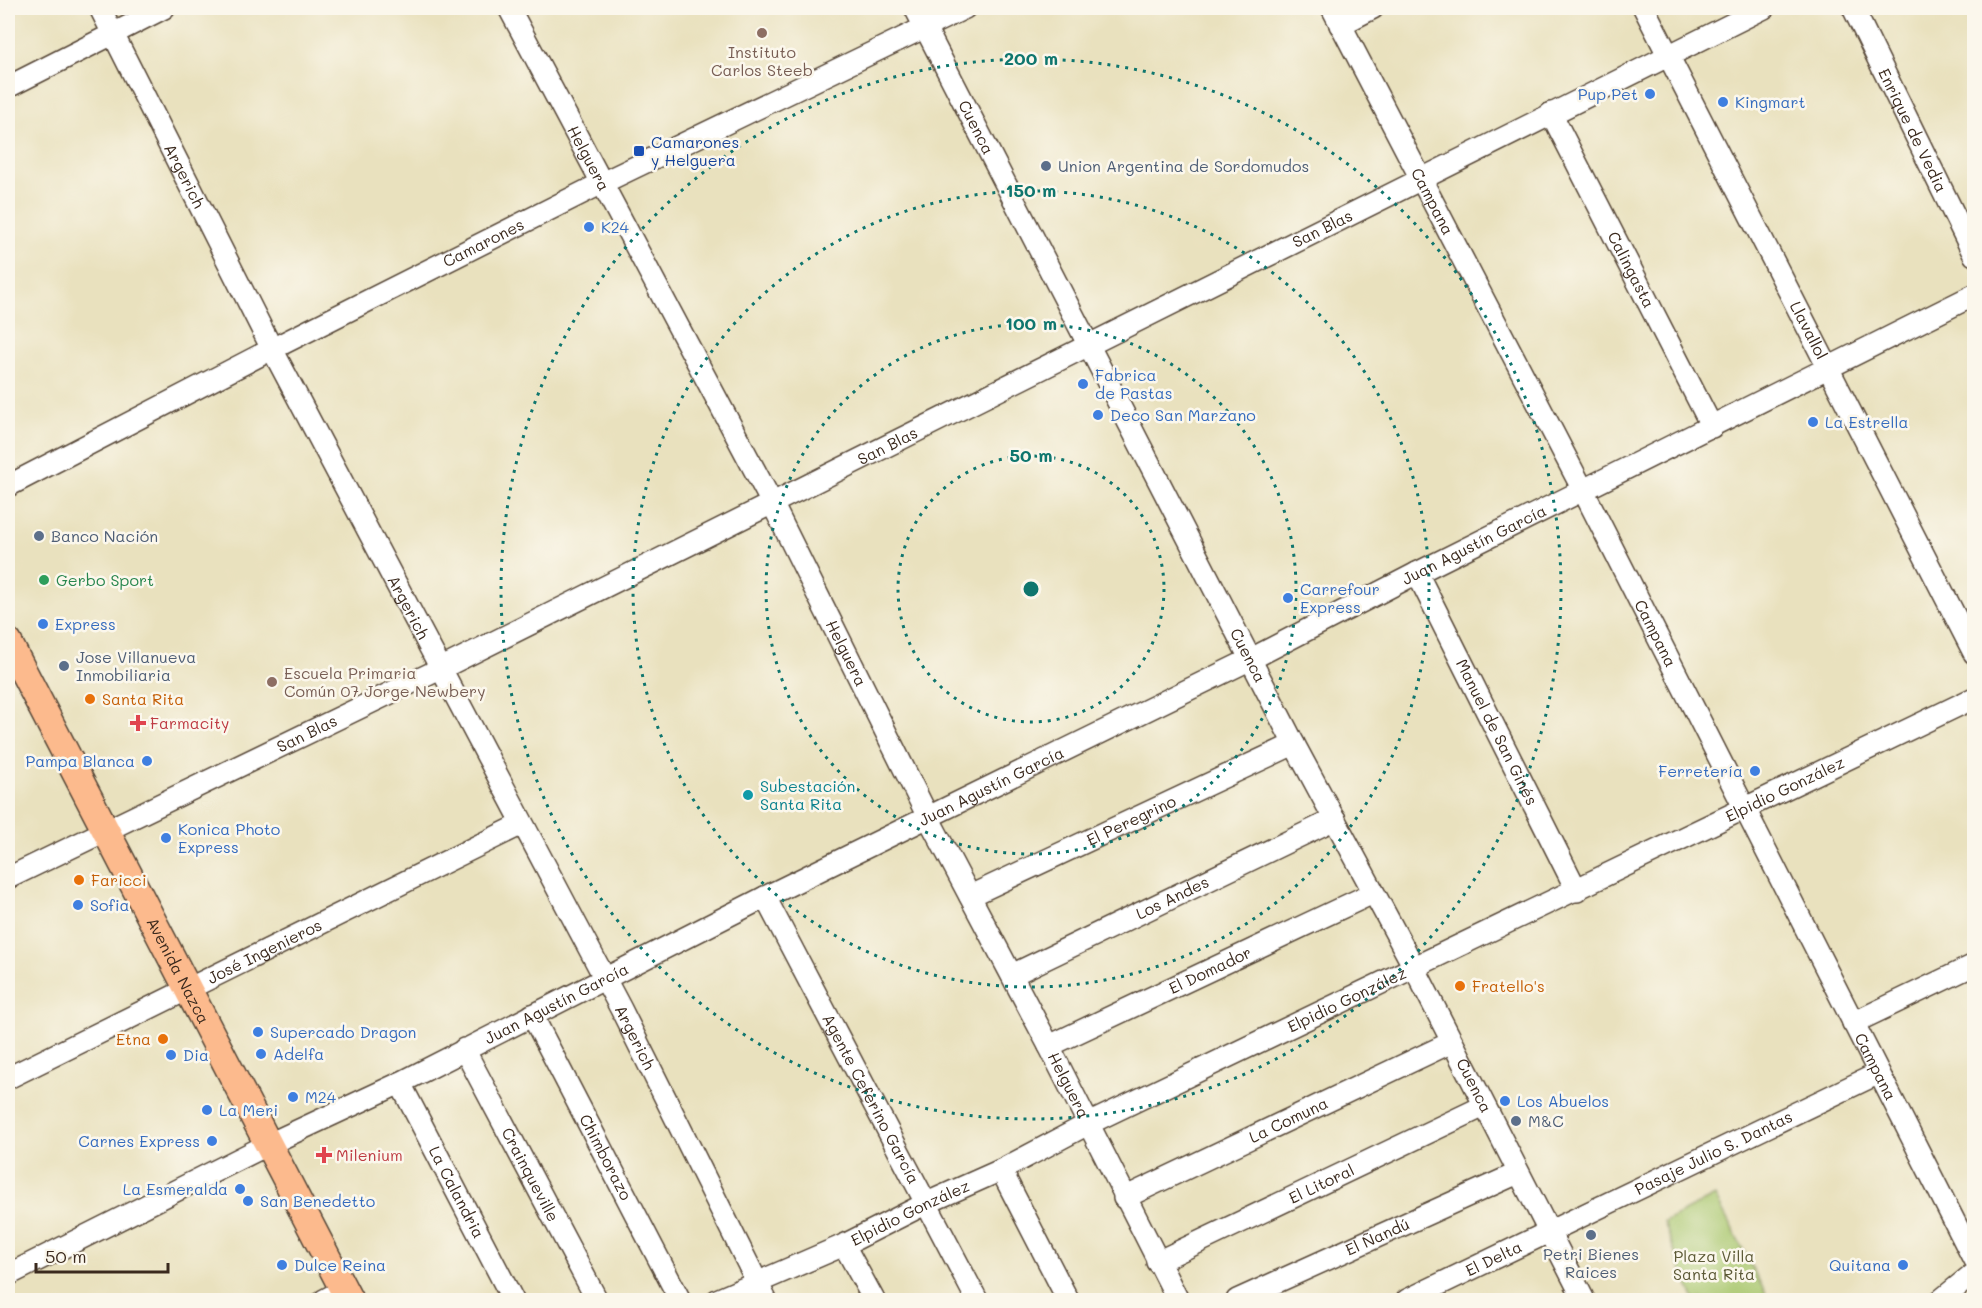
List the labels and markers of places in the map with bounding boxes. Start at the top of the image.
marker: Instituto Carlos Steeb [755,26,769,40]
place label: Instituto Carlos Steeb [711,41,813,80]
place label: Pup Pet [1578,83,1638,104]
marker: Pup Pet [1643,87,1657,101]
place label: Kingmart [1735,91,1806,112]
marker: Kingmart [1716,95,1730,109]
place label: Camarones y Helguera [651,131,739,170]
marker: Camarones y Helguera [632,144,646,158]
place label: Union Argentina de Sordomudos [1058,155,1309,176]
marker: Union Argentina de Sordomudos [1039,159,1053,173]
place label: K24 [601,216,630,237]
marker: K24 [582,220,596,234]
place label: Fabrica de Pastas [1095,364,1172,403]
marker: Fabrica de Pastas [1076,377,1090,391]
place label: Deco San Marzano [1110,404,1256,425]
marker: Deco San Marzano [1091,408,1105,422]
place label: La Estrella [1825,411,1908,432]
marker: La Estrella [1806,415,1820,429]
place label: Banco Nación [51,525,158,546]
marker: Banco Nación [32,529,46,543]
place label: Gerbo Sport [56,569,154,590]
marker: Gerbo Sport [37,573,51,587]
place label: Carrefour Express [1300,578,1380,617]
centre of rings [1021,579,1041,599]
marker: Carrefour Express [1281,591,1295,605]
place label: Express [55,613,116,634]
marker: Express [36,617,50,631]
place label: Jose Villanueva Inmobiliaria [76,646,196,685]
marker: Jose Villanueva Inmobiliaria [57,659,71,673]
place label: Escuela Primaria Común 07 Jorge Newbery [284,662,486,701]
marker: Escuela Primaria Común 07 Jorge Newbery [265,675,279,689]
place label: Santa Rita [102,688,184,709]
marker: Santa Rita [83,692,97,706]
place label: Farmacity [150,712,229,733]
marker: Farmacity [131,716,145,730]
place label: Pampa Blanca [25,750,135,771]
marker: Pampa Blanca [140,754,154,768]
place label: Ferretería [1658,760,1743,781]
marker: Ferretería [1748,764,1762,778]
place label: Subestación Santa Rita [760,775,855,814]
marker: Subestación Santa Rita [741,788,755,802]
place label: Konica Photo Express [178,818,280,857]
marker: Konica Photo Express [159,831,173,845]
place label: Faricci [91,869,147,890]
marker: Faricci [72,873,86,887]
place label: Sofia [90,894,130,915]
marker: Sofia [71,898,85,912]
place label: Fratello's [1472,975,1545,996]
marker: Fratello's [1453,979,1467,993]
place label: Supercado Dragon [270,1021,416,1042]
marker: Supercado Dragon [251,1025,265,1039]
place label: Etna [116,1028,151,1049]
marker: Etna [156,1032,170,1046]
place label: Adelfa [273,1043,324,1064]
place label: Dia [183,1044,209,1065]
marker: Adelfa [254,1047,268,1061]
marker: Dia [164,1048,178,1062]
place label: M24 [305,1086,337,1107]
marker: M24 [286,1090,300,1104]
place label: Los Abuelos [1517,1090,1609,1111]
marker: Los Abuelos [1498,1094,1512,1108]
place label: La Meri [219,1099,278,1120]
marker: La Meri [200,1103,214,1117]
place label: M&C [1528,1110,1564,1131]
marker: M&C [1509,1114,1523,1128]
place label: Carnes Express [78,1130,200,1151]
marker: Carnes Express [205,1134,219,1148]
place label: Milenium [336,1144,403,1165]
marker: Milenium [317,1148,331,1162]
place label: La Esmeralda [123,1178,228,1199]
marker: La Esmeralda [233,1182,247,1196]
place label: San Benedetto [260,1190,375,1211]
marker: San Benedetto [241,1194,255,1208]
marker: Petri Bienes Raices [1584,1228,1598,1242]
place label: Petri Bienes Raices [1543,1243,1639,1282]
place label: Dulce Reina [294,1254,386,1275]
place label: Quitana [1829,1254,1891,1275]
marker: Dulce Reina [275,1258,289,1272]
marker: Quitana [1896,1258,1910,1272]

